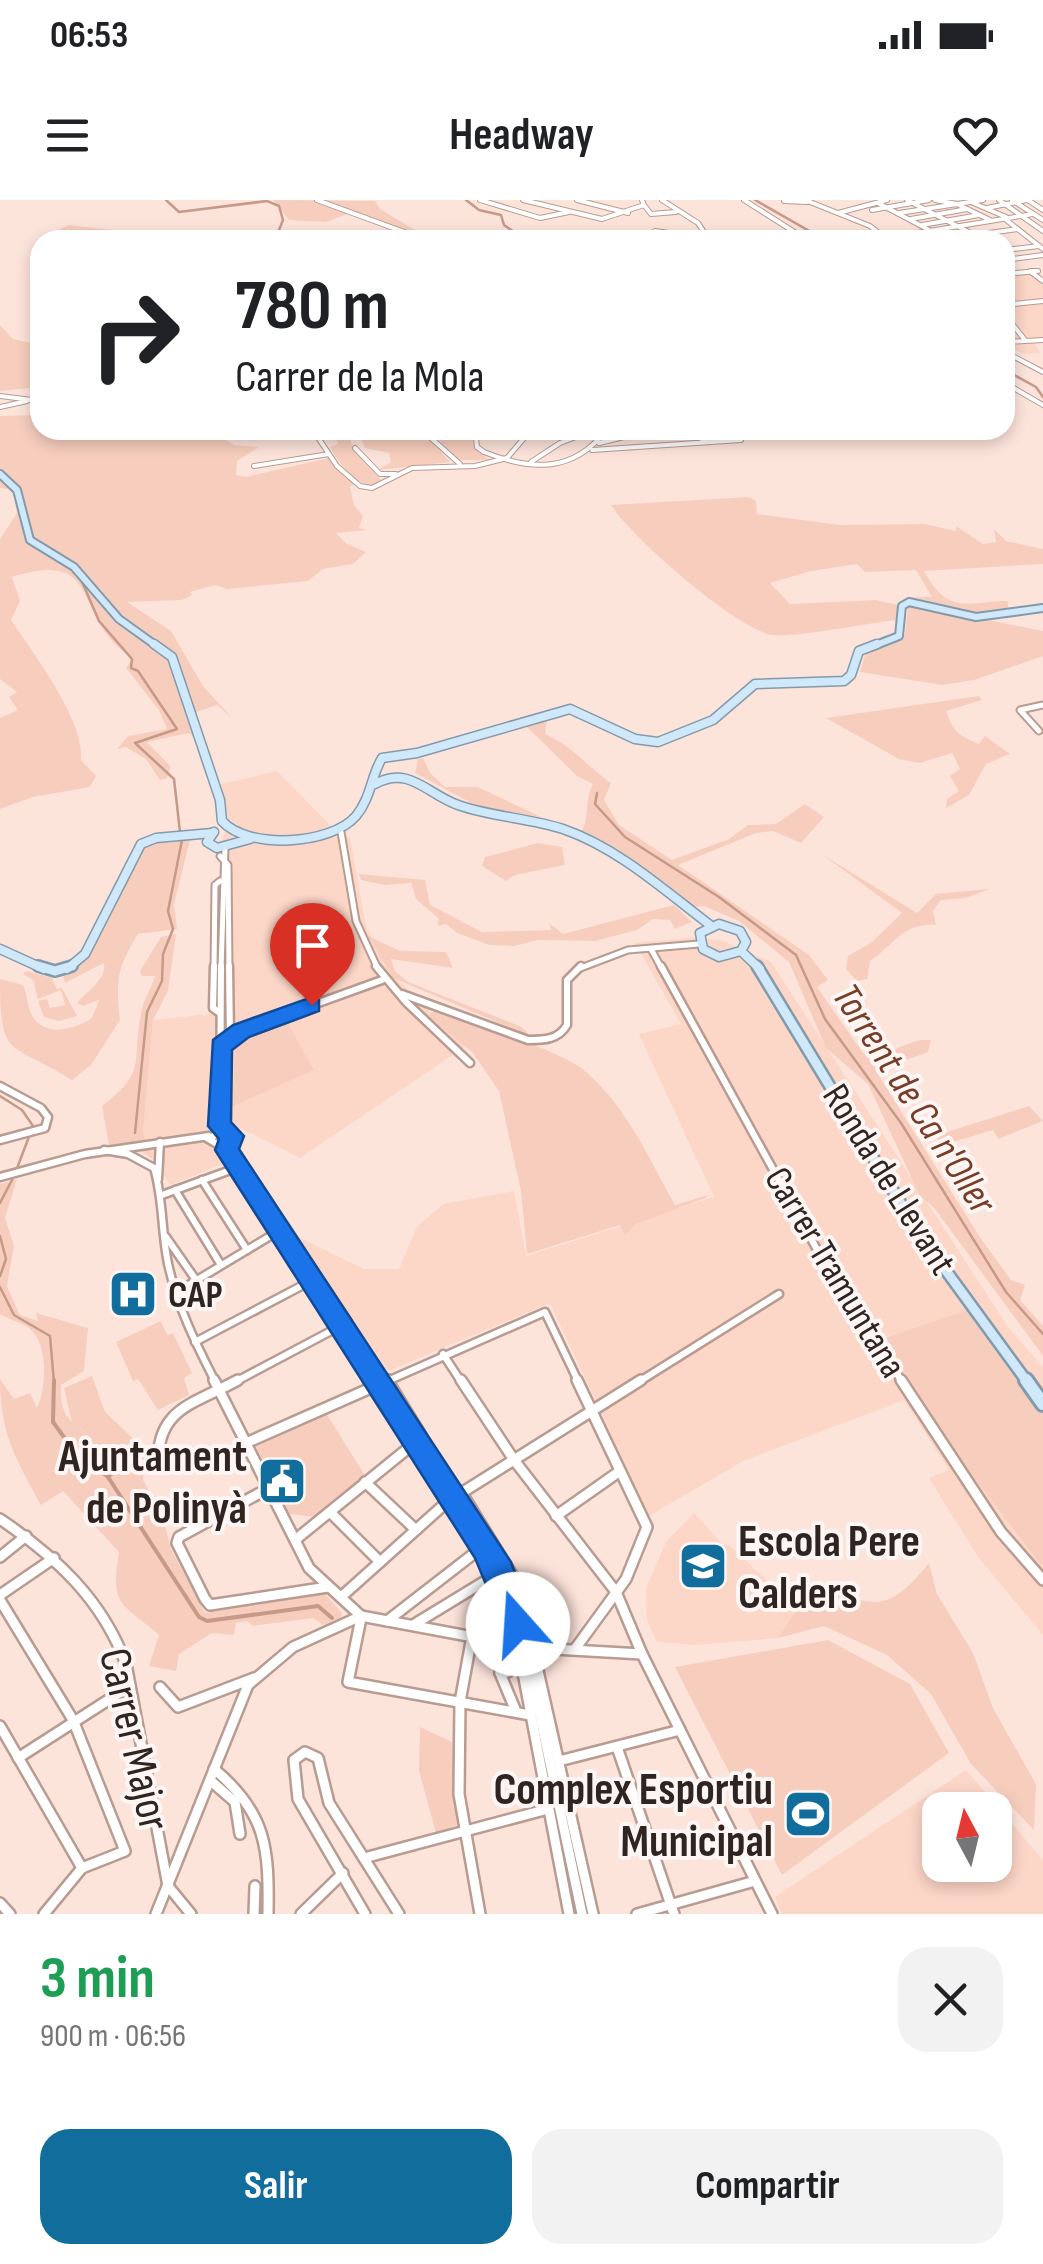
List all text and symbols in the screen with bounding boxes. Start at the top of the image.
text: 06:53 [50,13,128,58]
icon: menu [40,108,95,163]
text: Headway [449,108,594,163]
icon: heart [948,108,1003,163]
text: 780 m [235,265,389,349]
icon: right [70,270,200,400]
text: Carrer de la Mola [235,350,485,405]
pin [270,903,355,1006]
icon: arrive [285,918,340,973]
water label: Torrent de Ca n'Oller [821,975,1006,1225]
street label: Ronda de Llevant [812,1076,965,1283]
street label: Carrer Tramuntana [754,1160,915,1386]
hospital icon: CAP [107,1268,159,1320]
place label: CAP [168,1273,223,1318]
place label: Ajuntament de Polinyà [57,1430,247,1537]
public building icon: Ajuntament de Polinyà [256,1455,308,1507]
place label: Escola Pere Calders [738,1515,920,1622]
school or university icon: Escola Pere Calders [677,1540,729,1592]
position arrow [466,1572,570,1676]
street label: Carrer Major [86,1643,181,1836]
place label: Complex Esportiu Municipal [494,1763,773,1870]
sports icon: Complex Esportiu Municipal [782,1788,834,1840]
north arrow [922,1792,1012,1882]
map controls [922,1792,1012,1882]
text: 3 min [40,1943,155,2015]
button: close [898,1947,1003,2052]
text: 900 m · 06:56 [40,2017,186,2056]
button: Salir [40,2129,512,2244]
button: Compartir [532,2129,1003,2244]

